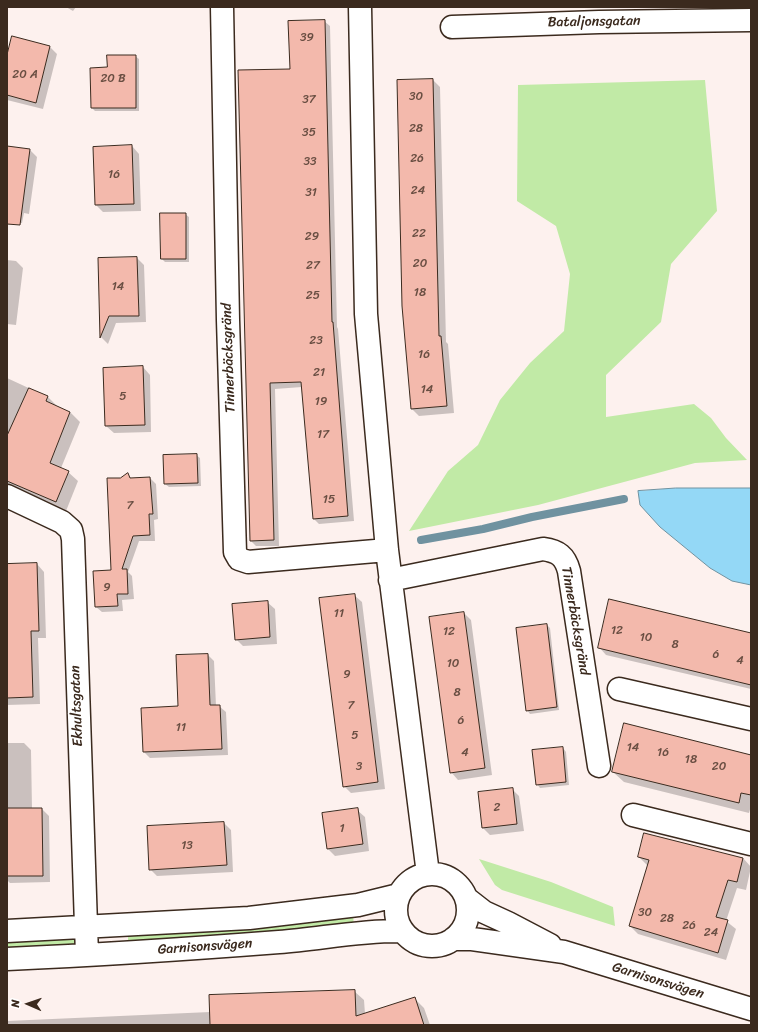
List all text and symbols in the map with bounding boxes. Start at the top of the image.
street label: Bataljonsgatan [547,13,641,31]
house number: 39 [300,31,314,45]
house number: 20 A [12,68,38,82]
house number: 20 B [100,72,126,86]
house number: 30 [409,90,423,104]
house number: 37 [302,93,316,107]
house number: 28 [409,122,423,136]
house number: 35 [302,126,316,140]
house number: 26 [410,152,424,166]
house number: 33 [303,155,317,169]
house number: 16 [108,168,120,182]
house number: 24 [411,184,425,198]
house number: 31 [305,186,317,200]
house number: 22 [412,227,426,241]
house number: 29 [305,230,319,244]
house number: 20 [413,257,427,271]
house number: 27 [306,259,320,273]
house number: 14 [112,280,124,294]
house number: 18 [414,286,426,300]
house number: 25 [306,289,320,303]
street label: Tinnerbäcksgränd [219,303,239,413]
house number: 23 [309,334,323,348]
house number: 16 [418,348,430,362]
house number: 21 [313,366,325,380]
house number: 14 [421,383,433,397]
house number: 5 [119,390,127,404]
house number: 19 [315,395,327,409]
house number: 17 [317,428,329,442]
house number: 15 [323,493,335,507]
house number: 7 [127,499,133,513]
street label: Tinnerbäcksgränd [557,565,593,677]
house number: 9 [103,581,111,595]
house number: 11 [334,607,344,621]
house number: 12 [611,624,623,638]
house number: 12 [443,625,455,639]
house number: 10 [640,631,652,645]
house number: 8 [671,638,679,652]
house number: 6 [713,648,719,662]
house number: 4 [736,654,744,668]
house number: 10 [447,657,459,671]
street label: Ekhultsgatan [67,665,87,747]
house number: 9 [343,668,351,682]
house number: 8 [453,686,461,700]
house number: 7 [348,699,354,713]
house number: 6 [458,714,464,728]
house number: 11 [176,721,186,735]
house number: 5 [351,729,359,743]
house number: 14 [627,741,639,755]
house number: 4 [461,746,469,760]
house number: 16 [657,746,669,760]
house number: 18 [685,753,697,767]
house number: 3 [356,760,362,774]
house number: 20 [712,760,726,774]
house number: 2 [494,801,500,815]
house number: 1 [339,822,345,836]
house number: 13 [181,839,193,853]
house number: 30 [638,906,652,920]
house number: 28 [660,912,674,926]
house number: 26 [682,919,696,933]
house number: 24 [704,926,718,940]
street label: Garnisonsvägen [157,935,253,959]
street label: Garnisonsvägen [610,959,706,1003]
north arrow [8,984,48,1024]
text: N [6,999,25,1008]

